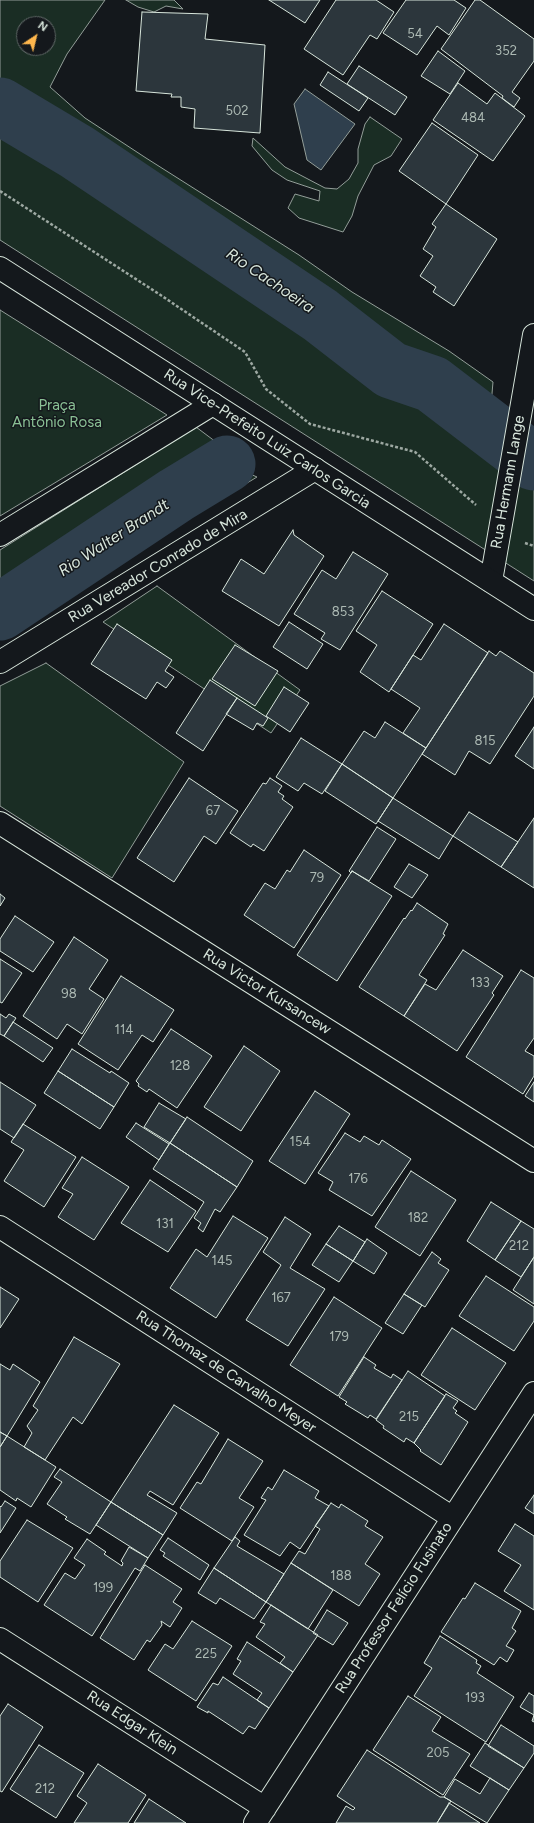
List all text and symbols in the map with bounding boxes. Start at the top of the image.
north arrow [16,16,56,56]
text: N [35,19,50,34]
house number: 54 [407,26,423,42]
house number: 352 [495,43,517,59]
house number: 502 [225,103,249,119]
house number: 484 [461,110,485,126]
water label: Rio Cachoeira [222,244,318,318]
street label: Rua Vice-Prefeito Luiz Carlos Garcia [160,365,374,513]
park label: Praça Antônio Rosa [12,397,102,432]
street label: Rua Hermann Lange [487,414,529,550]
water label: Rio Walter Brandt [55,495,173,581]
street label: Rua Vereador Conrado de Mira [65,505,251,627]
house number: 853 [332,604,354,620]
house number: 815 [475,733,495,749]
house number: 67 [206,803,220,819]
house number: 79 [310,870,324,886]
street label: Rua Victor Kursancew [200,945,334,1039]
house number: 133 [470,975,490,991]
house number: 98 [61,986,77,1002]
house number: 114 [115,1022,133,1038]
house number: 128 [170,1058,190,1074]
house number: 154 [290,1134,310,1150]
house number: 176 [348,1171,368,1187]
house number: 182 [408,1210,428,1226]
house number: 131 [156,1216,174,1232]
house number: 212 [509,1238,529,1254]
house number: 145 [212,1253,232,1269]
house number: 167 [271,1290,291,1306]
street label: Rua Thomaz de Carvalho Meyer [133,1307,319,1437]
house number: 179 [329,1329,349,1345]
house number: 215 [399,1409,419,1425]
street label: Rua Professor Felício Fusinato [332,1519,456,1697]
house number: 188 [330,1568,352,1584]
house number: 199 [93,1580,113,1596]
house number: 225 [195,1646,217,1662]
street label: Rua Edgar Klein [83,1687,181,1759]
house number: 193 [465,1690,485,1706]
house number: 205 [426,1745,450,1761]
house number: 212 [35,1781,55,1797]

